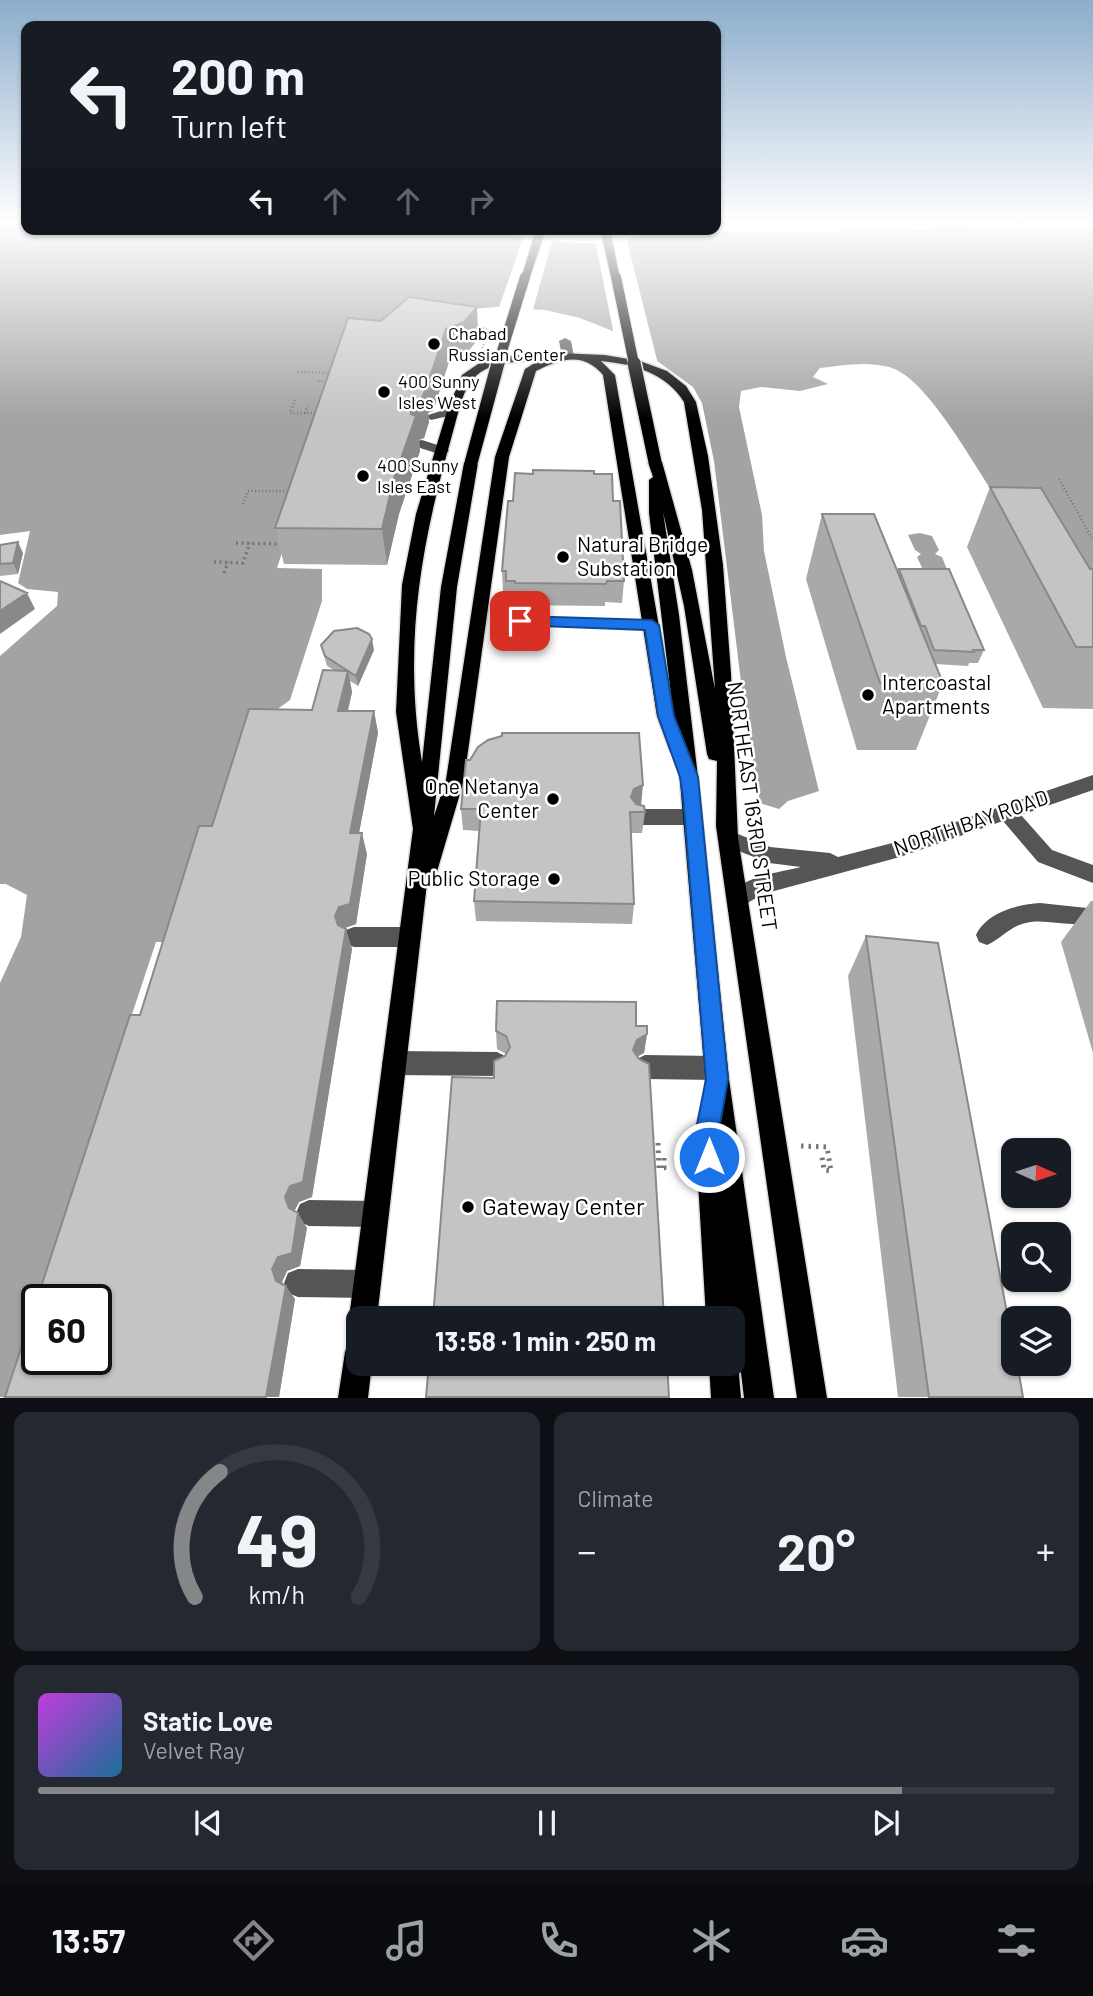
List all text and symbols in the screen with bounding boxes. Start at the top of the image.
text: 200 m [171,46,305,105]
icon: left [56,49,147,140]
text: Turn left [171,106,288,144]
icon: left [243,182,281,220]
icon: ahead [316,182,354,220]
icon: ahead [389,182,427,220]
icon: right [462,182,500,220]
place label: Chabad Russian Center [448,322,566,365]
marker: Chabad Russian Center [426,336,442,352]
place label: 400 Sunny Isles West [398,370,480,413]
marker: 400 Sunny Isles West [376,384,392,400]
place label: 400 Sunny Isles East [377,454,459,497]
marker: 400 Sunny Isles East [355,468,371,484]
place label: Natural Bridge Substation [577,531,708,580]
marker: Natural Bridge Substation [555,549,571,565]
pin [490,591,550,651]
icon: arrive [501,602,539,640]
place label: Intercoastal Apartments [882,669,991,718]
street label: NORTHEAST 163RD STREET [724,680,783,932]
marker: Intercoastal Apartments [860,687,876,703]
place label: One Netanya Center [424,773,539,822]
street label: NORTH BAY ROAD [890,783,1051,860]
marker: One Netanya Center [545,791,561,807]
place label: Public Storage [408,865,540,890]
marker: Public Storage [546,871,562,887]
position arrow [672,1120,746,1194]
north arrow [1001,1138,1071,1208]
map controls [1001,1138,1071,1376]
place label: Gateway Center [482,1191,645,1220]
marker: Gateway Center [460,1199,476,1215]
button: search [1001,1222,1071,1292]
speed limit sign: 60 [21,1284,112,1375]
button: layers [1001,1306,1071,1376]
text: 13:58 · 1 min · 250 m [435,1325,656,1356]
text: Climate [578,1484,654,1512]
text: 49 [235,1495,318,1583]
text: 20° [777,1519,855,1581]
text: − [578,1527,597,1573]
text: + [1036,1527,1055,1573]
text: km/h [248,1579,305,1609]
text: Static Love [143,1705,273,1736]
text: Velvet Ray [143,1736,245,1764]
icon: previous [189,1804,227,1842]
icon: pause [528,1804,566,1842]
icon: next [867,1804,905,1842]
icon: directions [229,1916,278,1965]
icon: music [382,1916,431,1965]
icon: phone [534,1916,583,1965]
icon: climate [687,1916,736,1965]
icon: car [840,1916,889,1965]
icon: filters [992,1916,1041,1965]
text: 13:57 [52,1921,125,1959]

